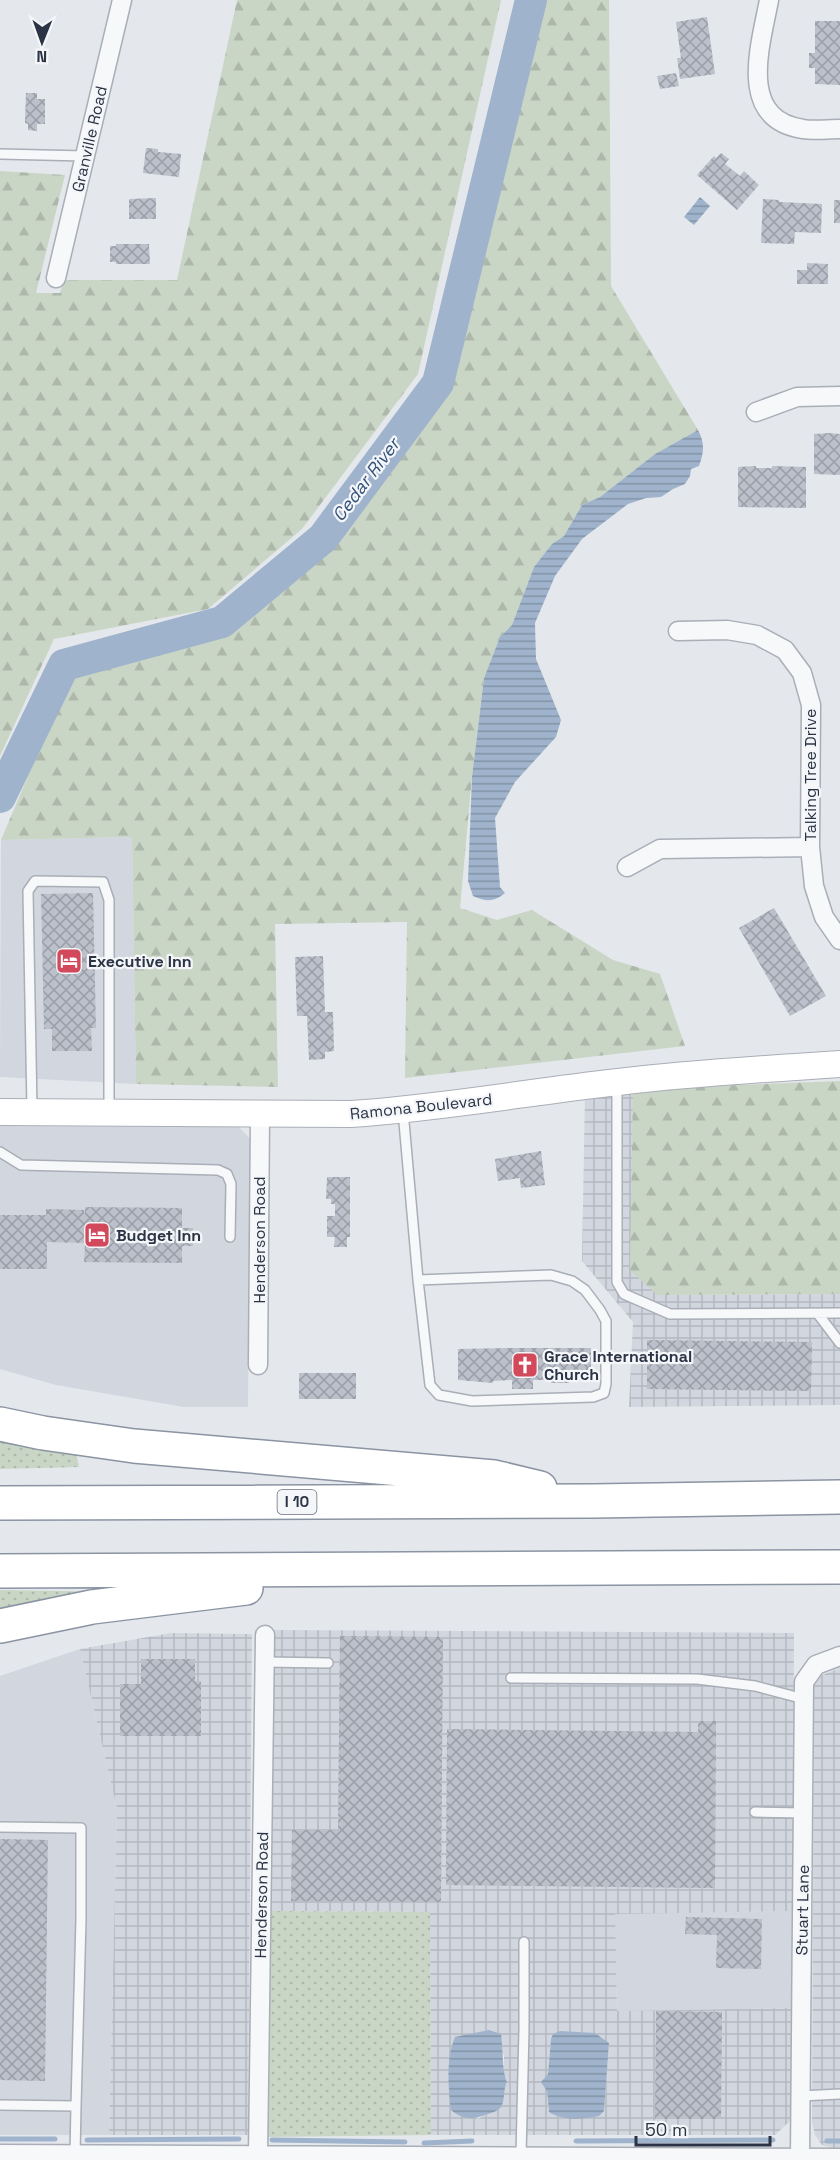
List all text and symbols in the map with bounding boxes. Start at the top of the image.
north arrow [12,12,72,72]
text: N [36,46,47,67]
street label: Granville Road [67,84,112,194]
water label: Cedar River [327,432,406,526]
street label: Talking Tree Drive [800,709,821,841]
hotel icon: Executive Inn [54,946,84,976]
place label: Executive Inn [88,951,192,972]
street label: Ramona Boulevard [349,1089,493,1124]
street label: Henderson Road [249,1177,270,1303]
hotel icon: Budget Inn [82,1220,112,1250]
place label: Budget Inn [116,1225,201,1246]
place label: Grace International Church [544,1346,692,1385]
church icon: Grace International Church [510,1350,540,1380]
road number: I 10 [278,1490,316,1514]
street label: Henderson Road [250,1831,273,1959]
street label: Stuart Lane [791,1864,814,1956]
scale bar [636,2109,770,2147]
text: 50 m [645,2118,687,2141]

